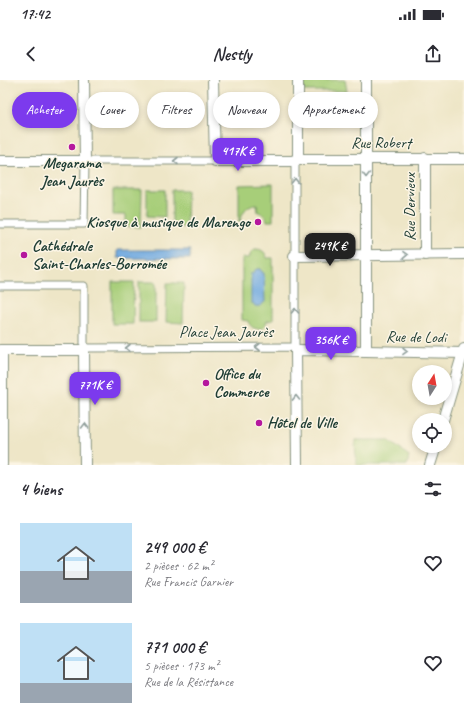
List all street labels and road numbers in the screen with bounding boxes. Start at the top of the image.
street label: Rue Robert [351,133,414,153]
street label: Rue Dervieux [400,171,420,241]
street label: Place Jean Jaurès [179,322,274,342]
street label: Rue de Lodi [386,326,448,348]

